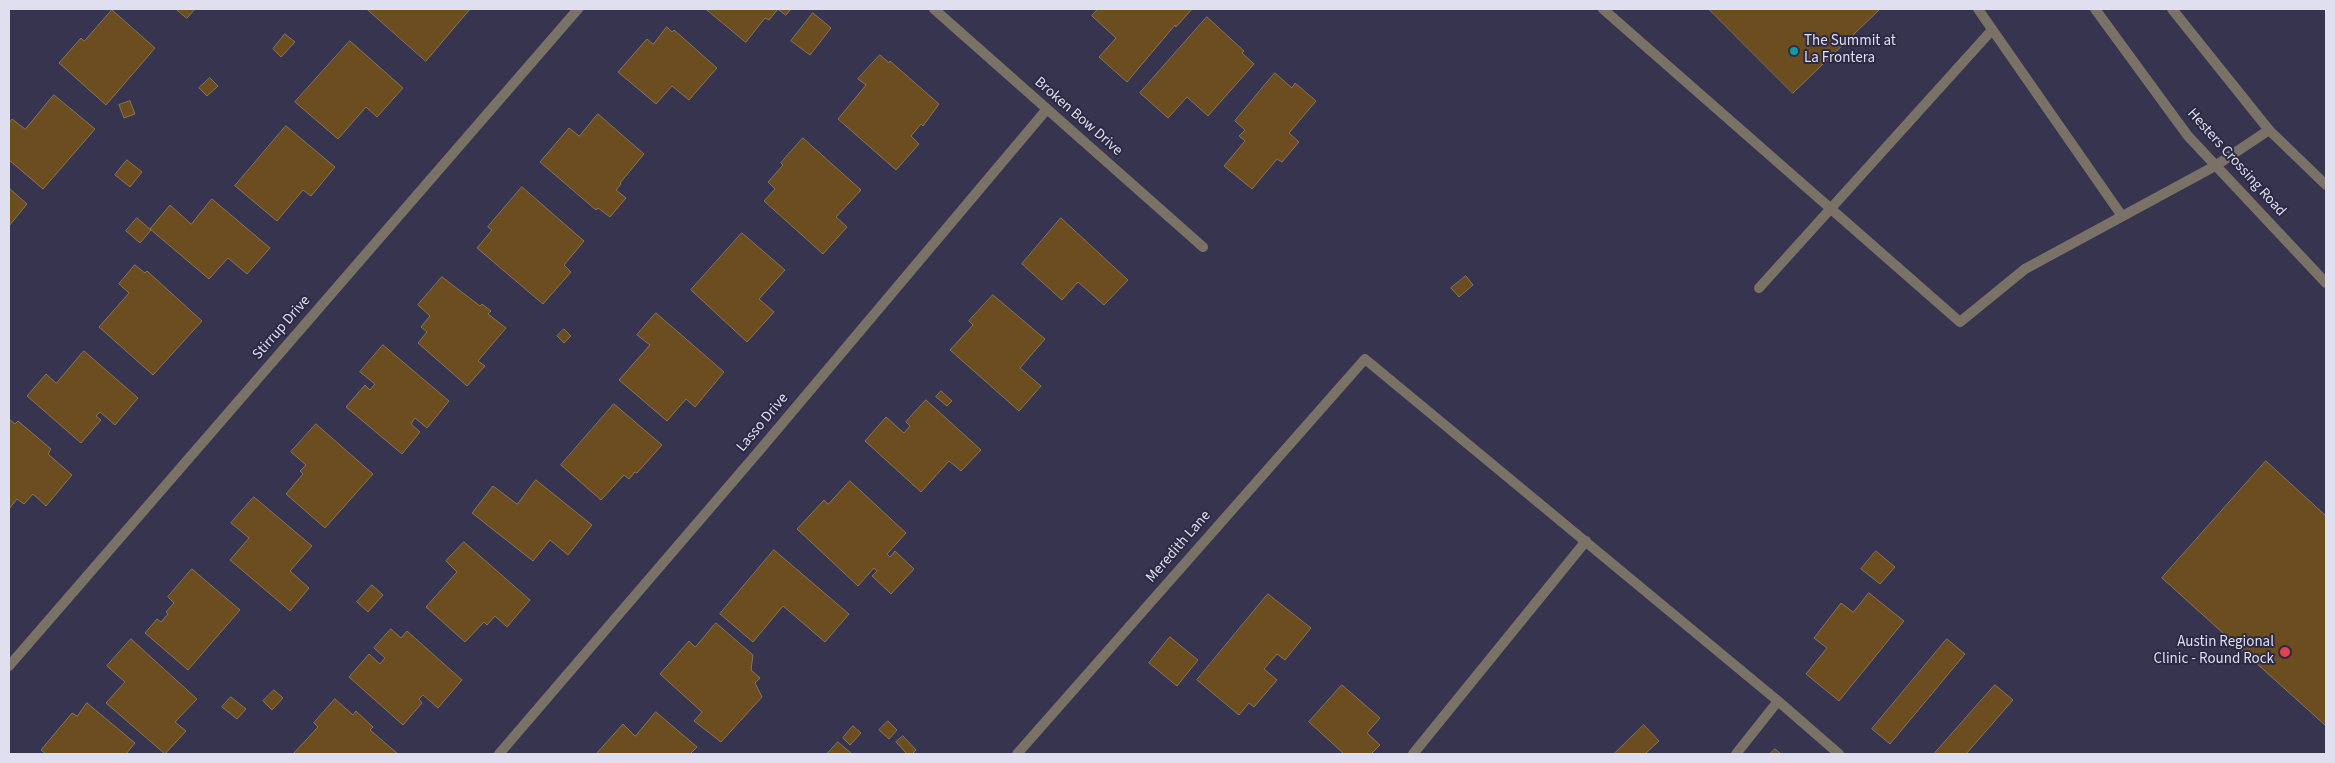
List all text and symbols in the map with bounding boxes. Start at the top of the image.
place label: The Summit at La Frontera [1804,33,1896,68]
marker: The Summit at La Frontera [1788,45,1800,57]
street label: Broken Bow Drive [1030,74,1126,160]
street label: Hesters Crossing Road [2183,105,2289,221]
street label: Stirrup Drive [249,292,315,364]
street label: Lasso Drive [733,390,793,456]
street label: Meredith Lane [1143,507,1215,587]
place label: Austin Regional Clinic - Round Rock [2154,634,2274,669]
marker: Austin Regional Clinic - Round Rock [2278,645,2292,659]

